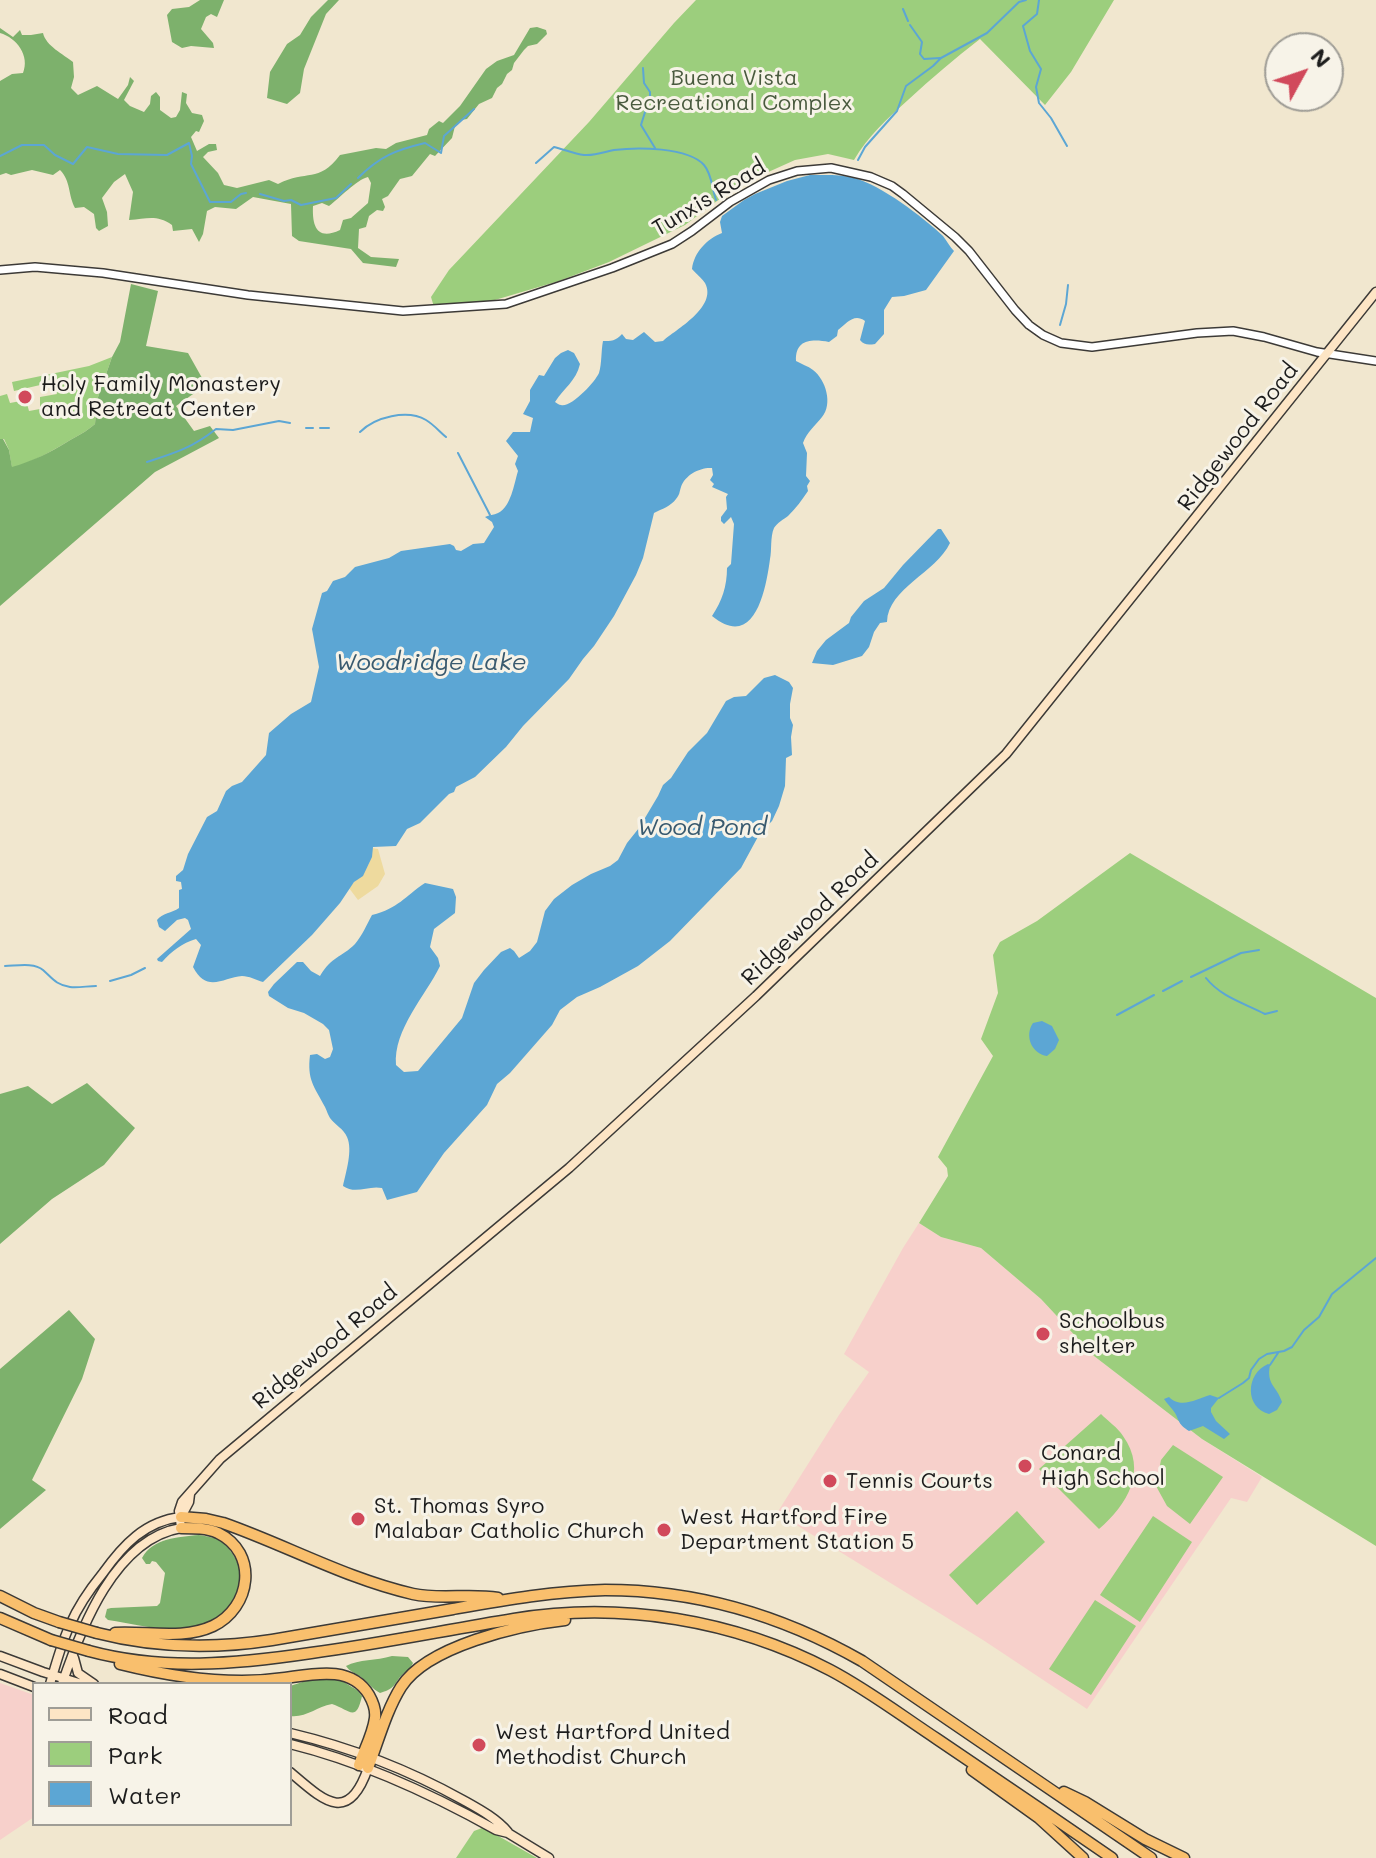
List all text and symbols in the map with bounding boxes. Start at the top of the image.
north arrow [1264,32,1344,112]
text: N [1305,42,1338,73]
park label: Buena Vista Recreational Complex [615,65,853,116]
street label: Tunxis Road [648,154,770,242]
street label: Ridgewood Road [1172,358,1304,516]
place label: Holy Family Monastery and Retreat Center [41,371,281,422]
marker: Holy Family Monastery and Retreat Center [16,388,34,406]
water label: Woodridge Lake [336,649,526,677]
water label: Wood Pond [637,814,767,842]
street label: Ridgewood Road [736,847,884,991]
street label: Ridgewood Road [248,1279,402,1415]
place label: Schoolbus shelter [1059,1308,1165,1360]
marker: Schoolbus shelter [1034,1325,1052,1343]
place label: Conard High School [1041,1440,1165,1492]
marker: Conard High School [1016,1457,1034,1475]
place label: Tennis Courts [846,1468,993,1494]
marker: Tennis Courts [821,1472,839,1490]
place label: St. Thomas Syro Malabar Catholic Church [374,1493,644,1544]
place label: West Hartford Fire Department Station 5 [680,1504,914,1556]
marker: St. Thomas Syro Malabar Catholic Church [349,1510,367,1528]
marker: West Hartford Fire Department Station 5 [655,1521,673,1539]
legend [32,1682,292,1826]
text: Road [108,1699,168,1730]
place label: West Hartford United Methodist Church [495,1719,730,1770]
marker: West Hartford United Methodist Church [470,1736,488,1754]
text: Park [108,1739,162,1770]
text: Water [108,1779,182,1810]

